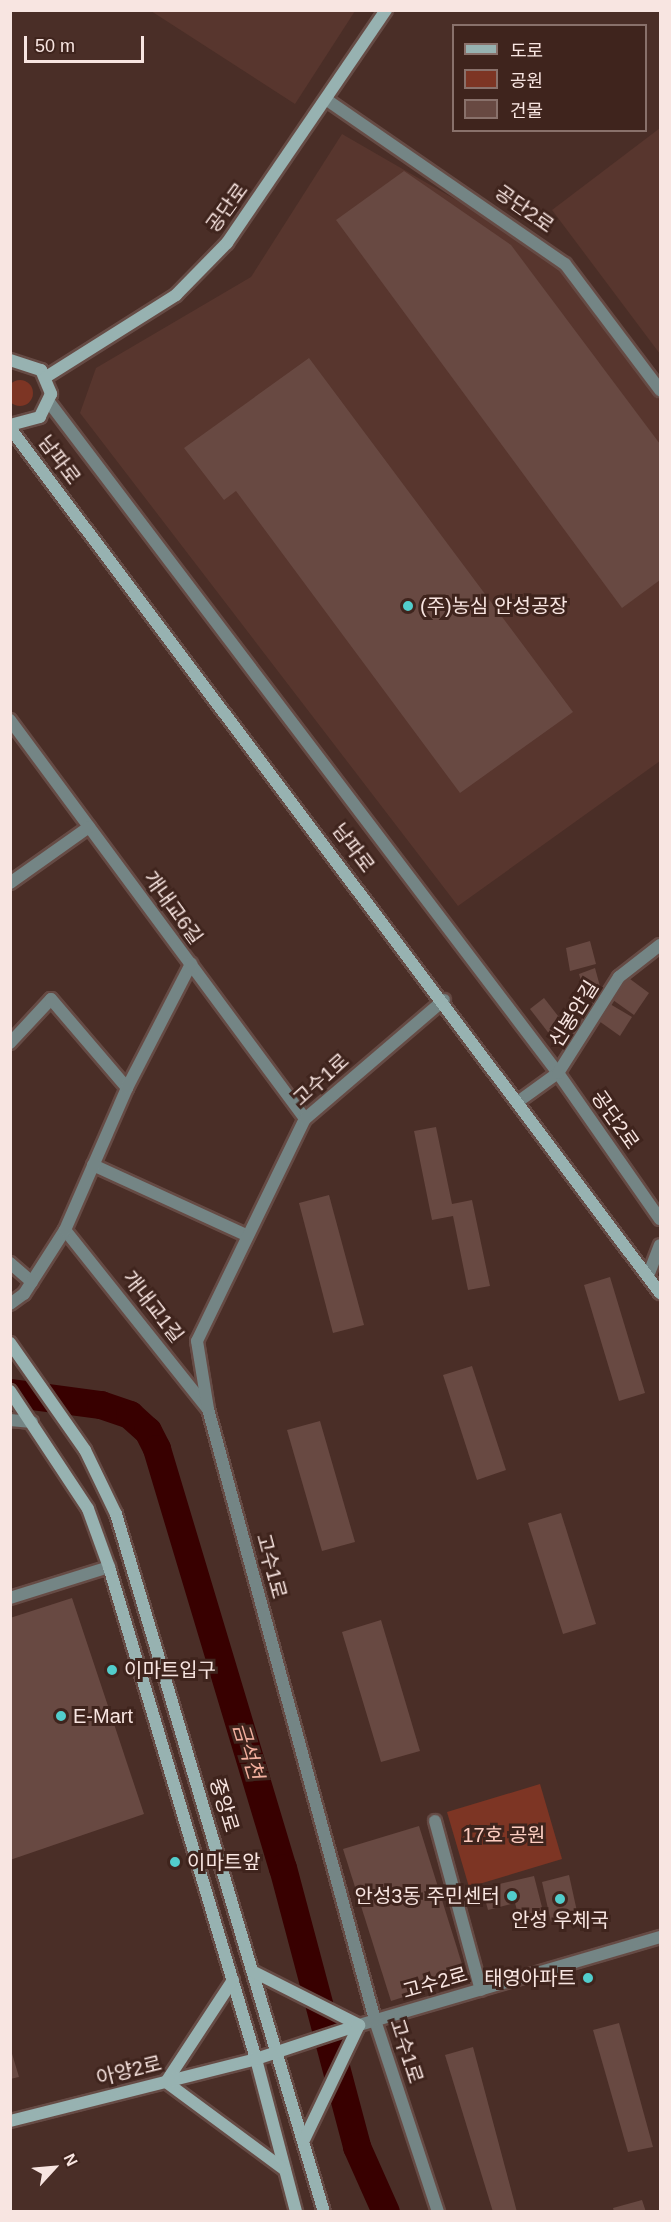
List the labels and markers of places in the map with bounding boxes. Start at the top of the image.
place label: (주)농심 안성공장 [420,594,568,618]
marker: (주)농심 안성공장 [401,599,415,613]
place label: 이마트입구 [124,1658,216,1682]
marker: 이마트입구 [105,1663,119,1677]
place label: E-Mart [73,1704,133,1728]
marker: E-Mart [54,1709,68,1723]
place label: 이마트앞 [187,1850,261,1874]
marker: 이마트앞 [168,1855,182,1869]
place label: 안성3동 주민센터 [355,1884,500,1908]
marker: 안성3동 주민센터 [505,1889,519,1903]
marker: 안성 우체국 [553,1892,567,1906]
place label: 안성 우체국 [511,1908,609,1932]
place label: 태영아파트 [484,1966,576,1990]
marker: 태영아파트 [581,1971,595,1985]

